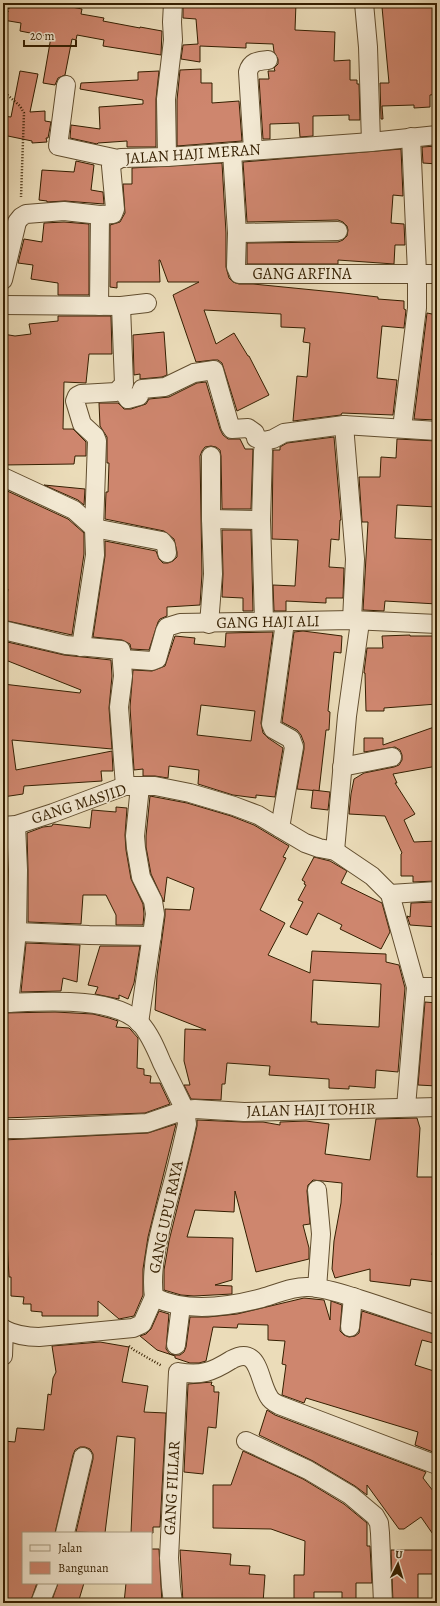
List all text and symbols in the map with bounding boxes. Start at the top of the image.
scale bar [24,22,76,48]
text: 20 m [30,28,54,44]
street label: JALAN HAJI MERAN [125,138,261,170]
street label: GANG ARFINA [252,263,352,285]
street label: GANG HAJI ALI [216,610,320,634]
street label: GANG MASJID [29,778,129,830]
street label: JALAN HAJI TOHIR [246,1098,376,1122]
street label: GANG UPU RAYA [143,1158,189,1275]
street label: GANG FILLAR [159,1440,185,1536]
legend [22,1532,152,1584]
text: Jalan [58,1540,83,1556]
north arrow [378,1544,418,1584]
text: U [395,1547,404,1562]
text: Bangunan [58,1560,109,1576]

